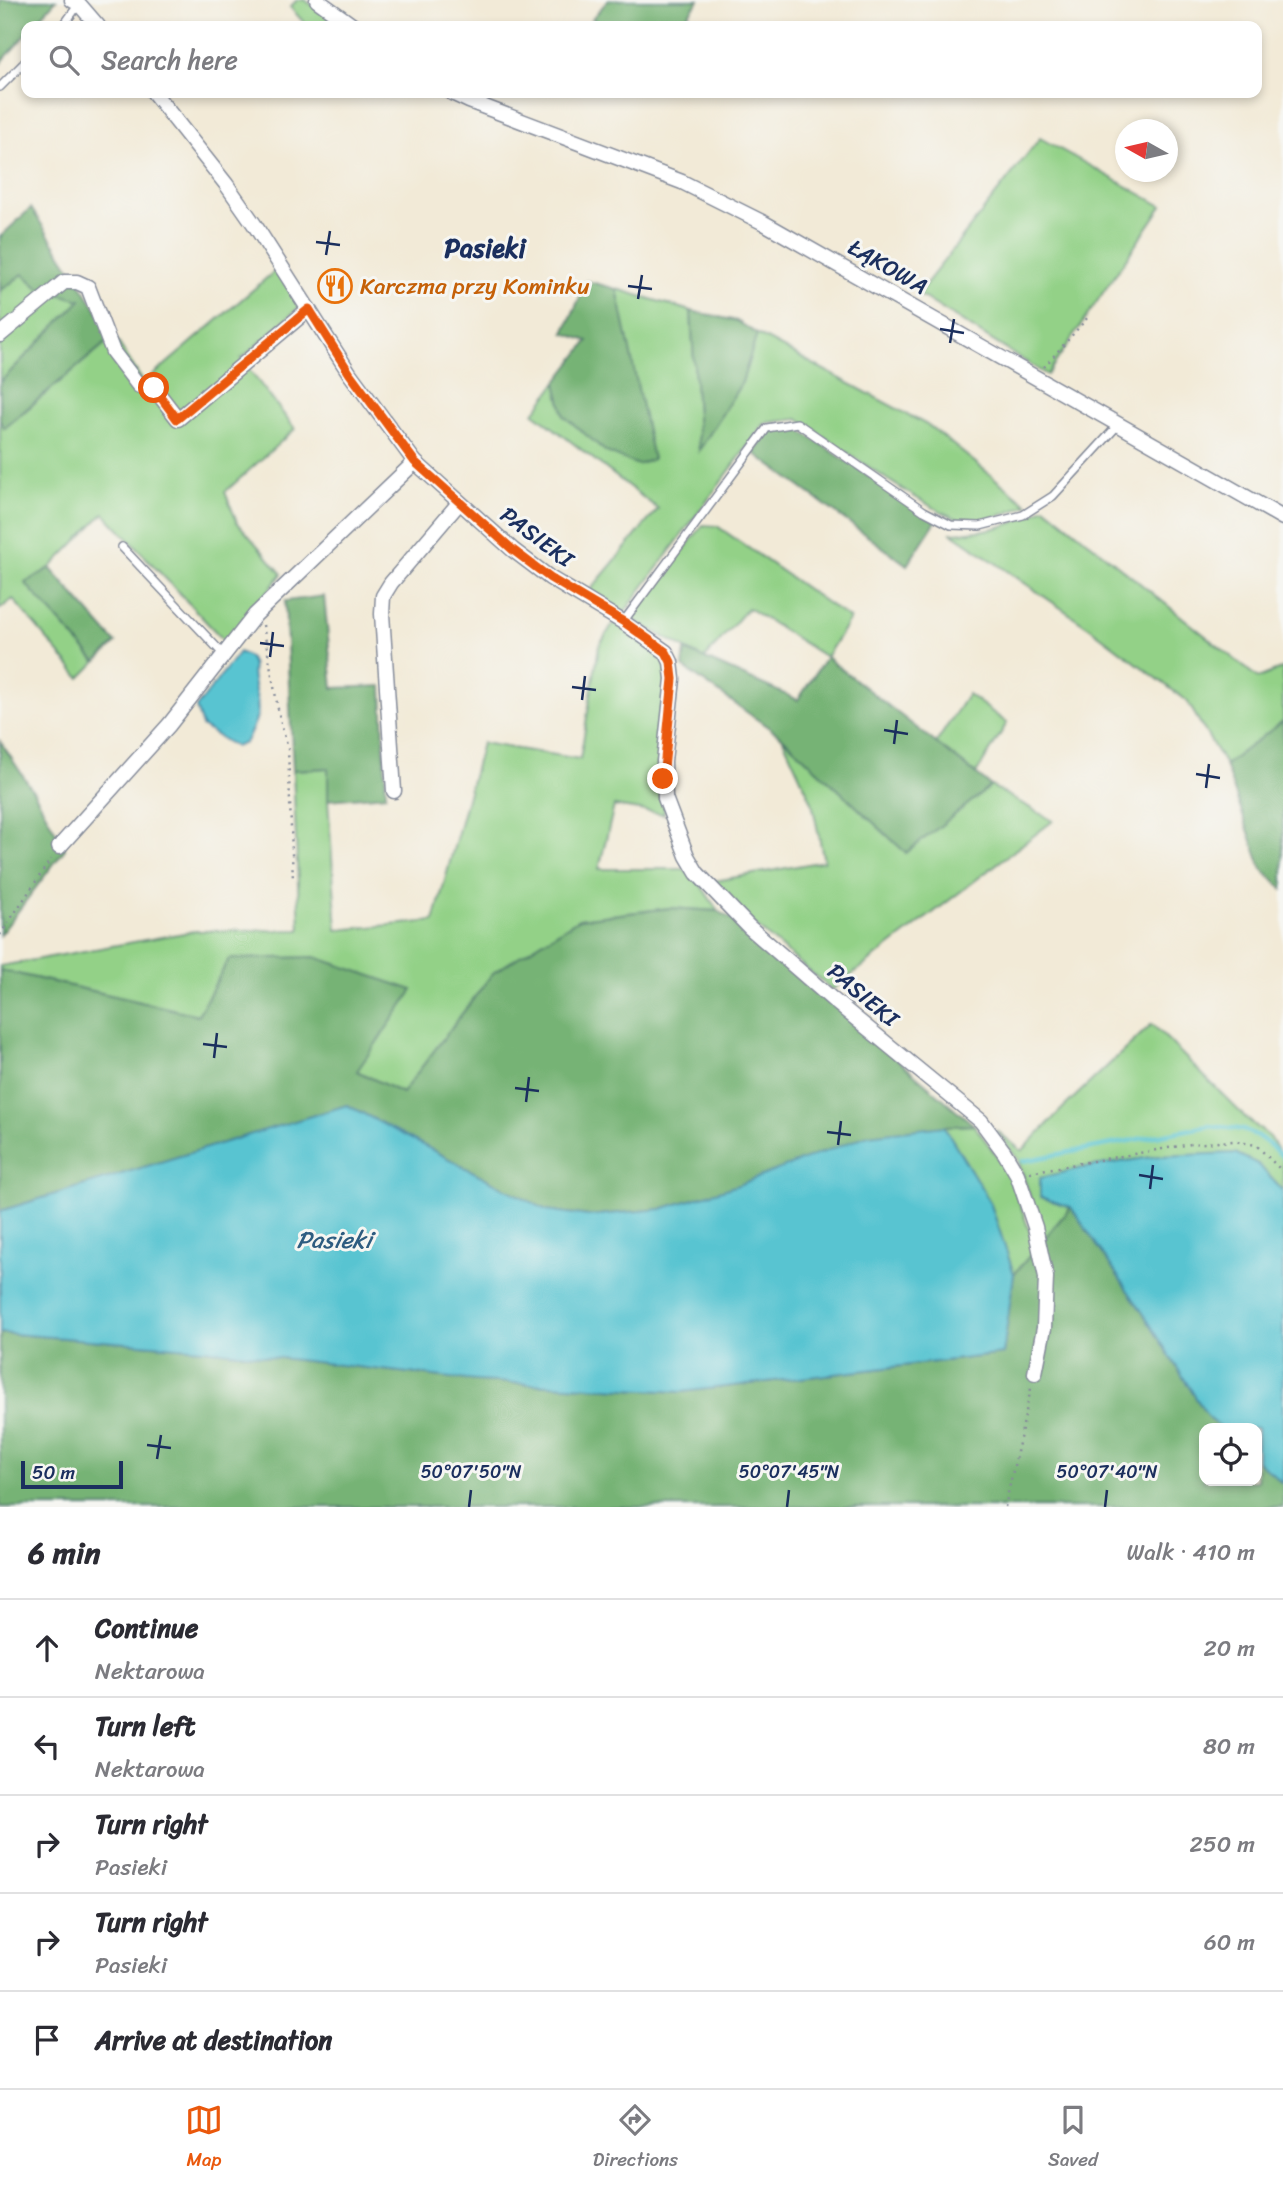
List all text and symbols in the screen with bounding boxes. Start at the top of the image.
search box [21,21,1262,98]
text: Search here [101,37,238,83]
icon: search [45,41,83,79]
north arrow [1115,119,1178,182]
district label: Pasieki [444,225,528,271]
street label: ŁĄKOWA [840,227,936,307]
place label: Karczma przy Kominku [360,266,590,307]
restaurant icon: Karczma przy Kominku [316,267,354,305]
route start [138,372,169,403]
street label: PASIEKI [491,495,584,580]
route end [647,763,678,794]
street label: PASIEKI [818,952,910,1039]
water label: Pasieki [296,1219,376,1261]
map controls [1199,1423,1262,1486]
button: locate [1199,1423,1262,1486]
text: 50 m [32,1456,75,1489]
text: 50°07'50"N [421,1456,522,1488]
text: 50°07'45"N [739,1456,840,1488]
text: 50°07'40"N [1057,1456,1158,1488]
scale bar [21,1458,122,1490]
text: 6 min [28,1526,100,1580]
text: Walk · 410 m [1126,1532,1255,1573]
text: Continue [95,1605,198,1651]
text: 20 m [1204,1628,1255,1669]
icon: ahead [28,1629,66,1667]
text: Nektarowa [95,1651,205,1692]
text: Turn left [95,1703,195,1749]
text: 80 m [1203,1726,1255,1767]
icon: left [28,1727,66,1765]
text: Nektarowa [95,1749,205,1790]
text: Turn right [95,1801,208,1847]
text: 250 m [1189,1824,1255,1865]
icon: right [28,1825,66,1863]
text: Pasieki [95,1847,167,1888]
text: Turn right [95,1899,208,1945]
text: 60 m [1204,1922,1255,1963]
icon: right [28,1923,66,1961]
text: Pasieki [95,1945,167,1986]
text: Arrive at destination [95,2017,332,2063]
icon: arrive [28,2021,66,2059]
tab: Map [185,2101,223,2176]
tab: Directions [593,2101,678,2176]
tab: Saved [1048,2101,1098,2176]

